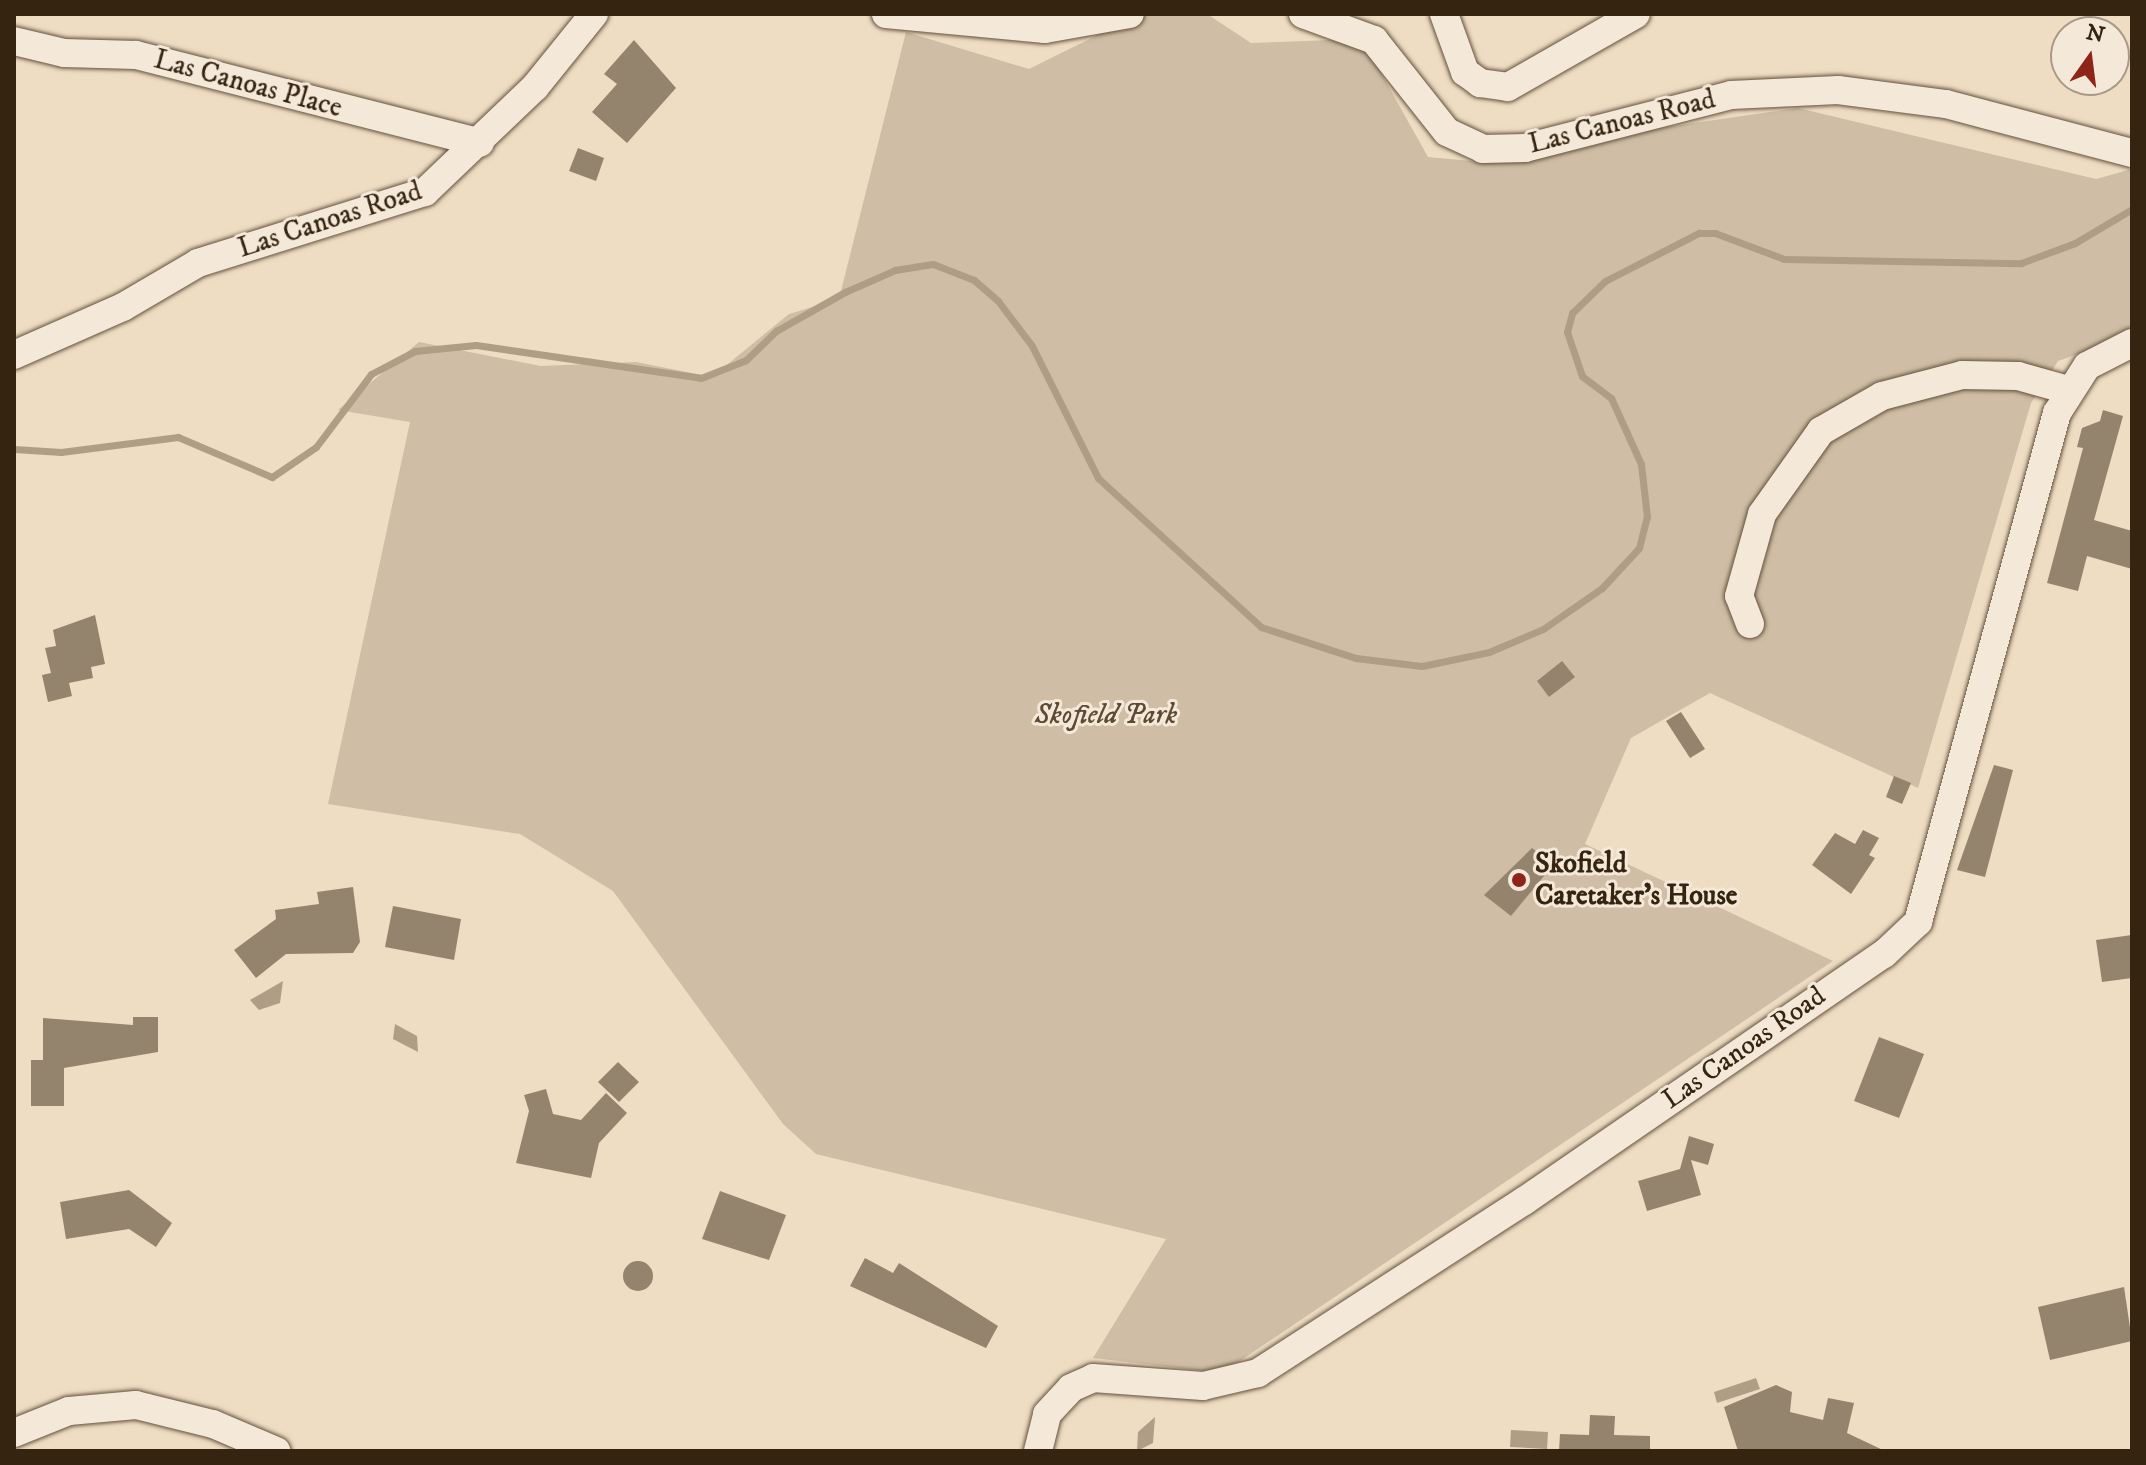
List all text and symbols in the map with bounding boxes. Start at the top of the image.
north arrow [2050,16,2130,96]
text: N [2083,19,2107,49]
street label: Las Canoas Place [150,43,346,125]
street label: Las Canoas Road [1525,83,1719,161]
street label: Las Canoas Road [234,174,426,266]
park label: Skofield Park [1035,698,1177,732]
place label: Skofield Caretaker's House [1535,847,1737,913]
marker: Skofield Caretaker's House [1510,871,1528,889]
street label: Las Canoas Road [1656,979,1832,1117]

